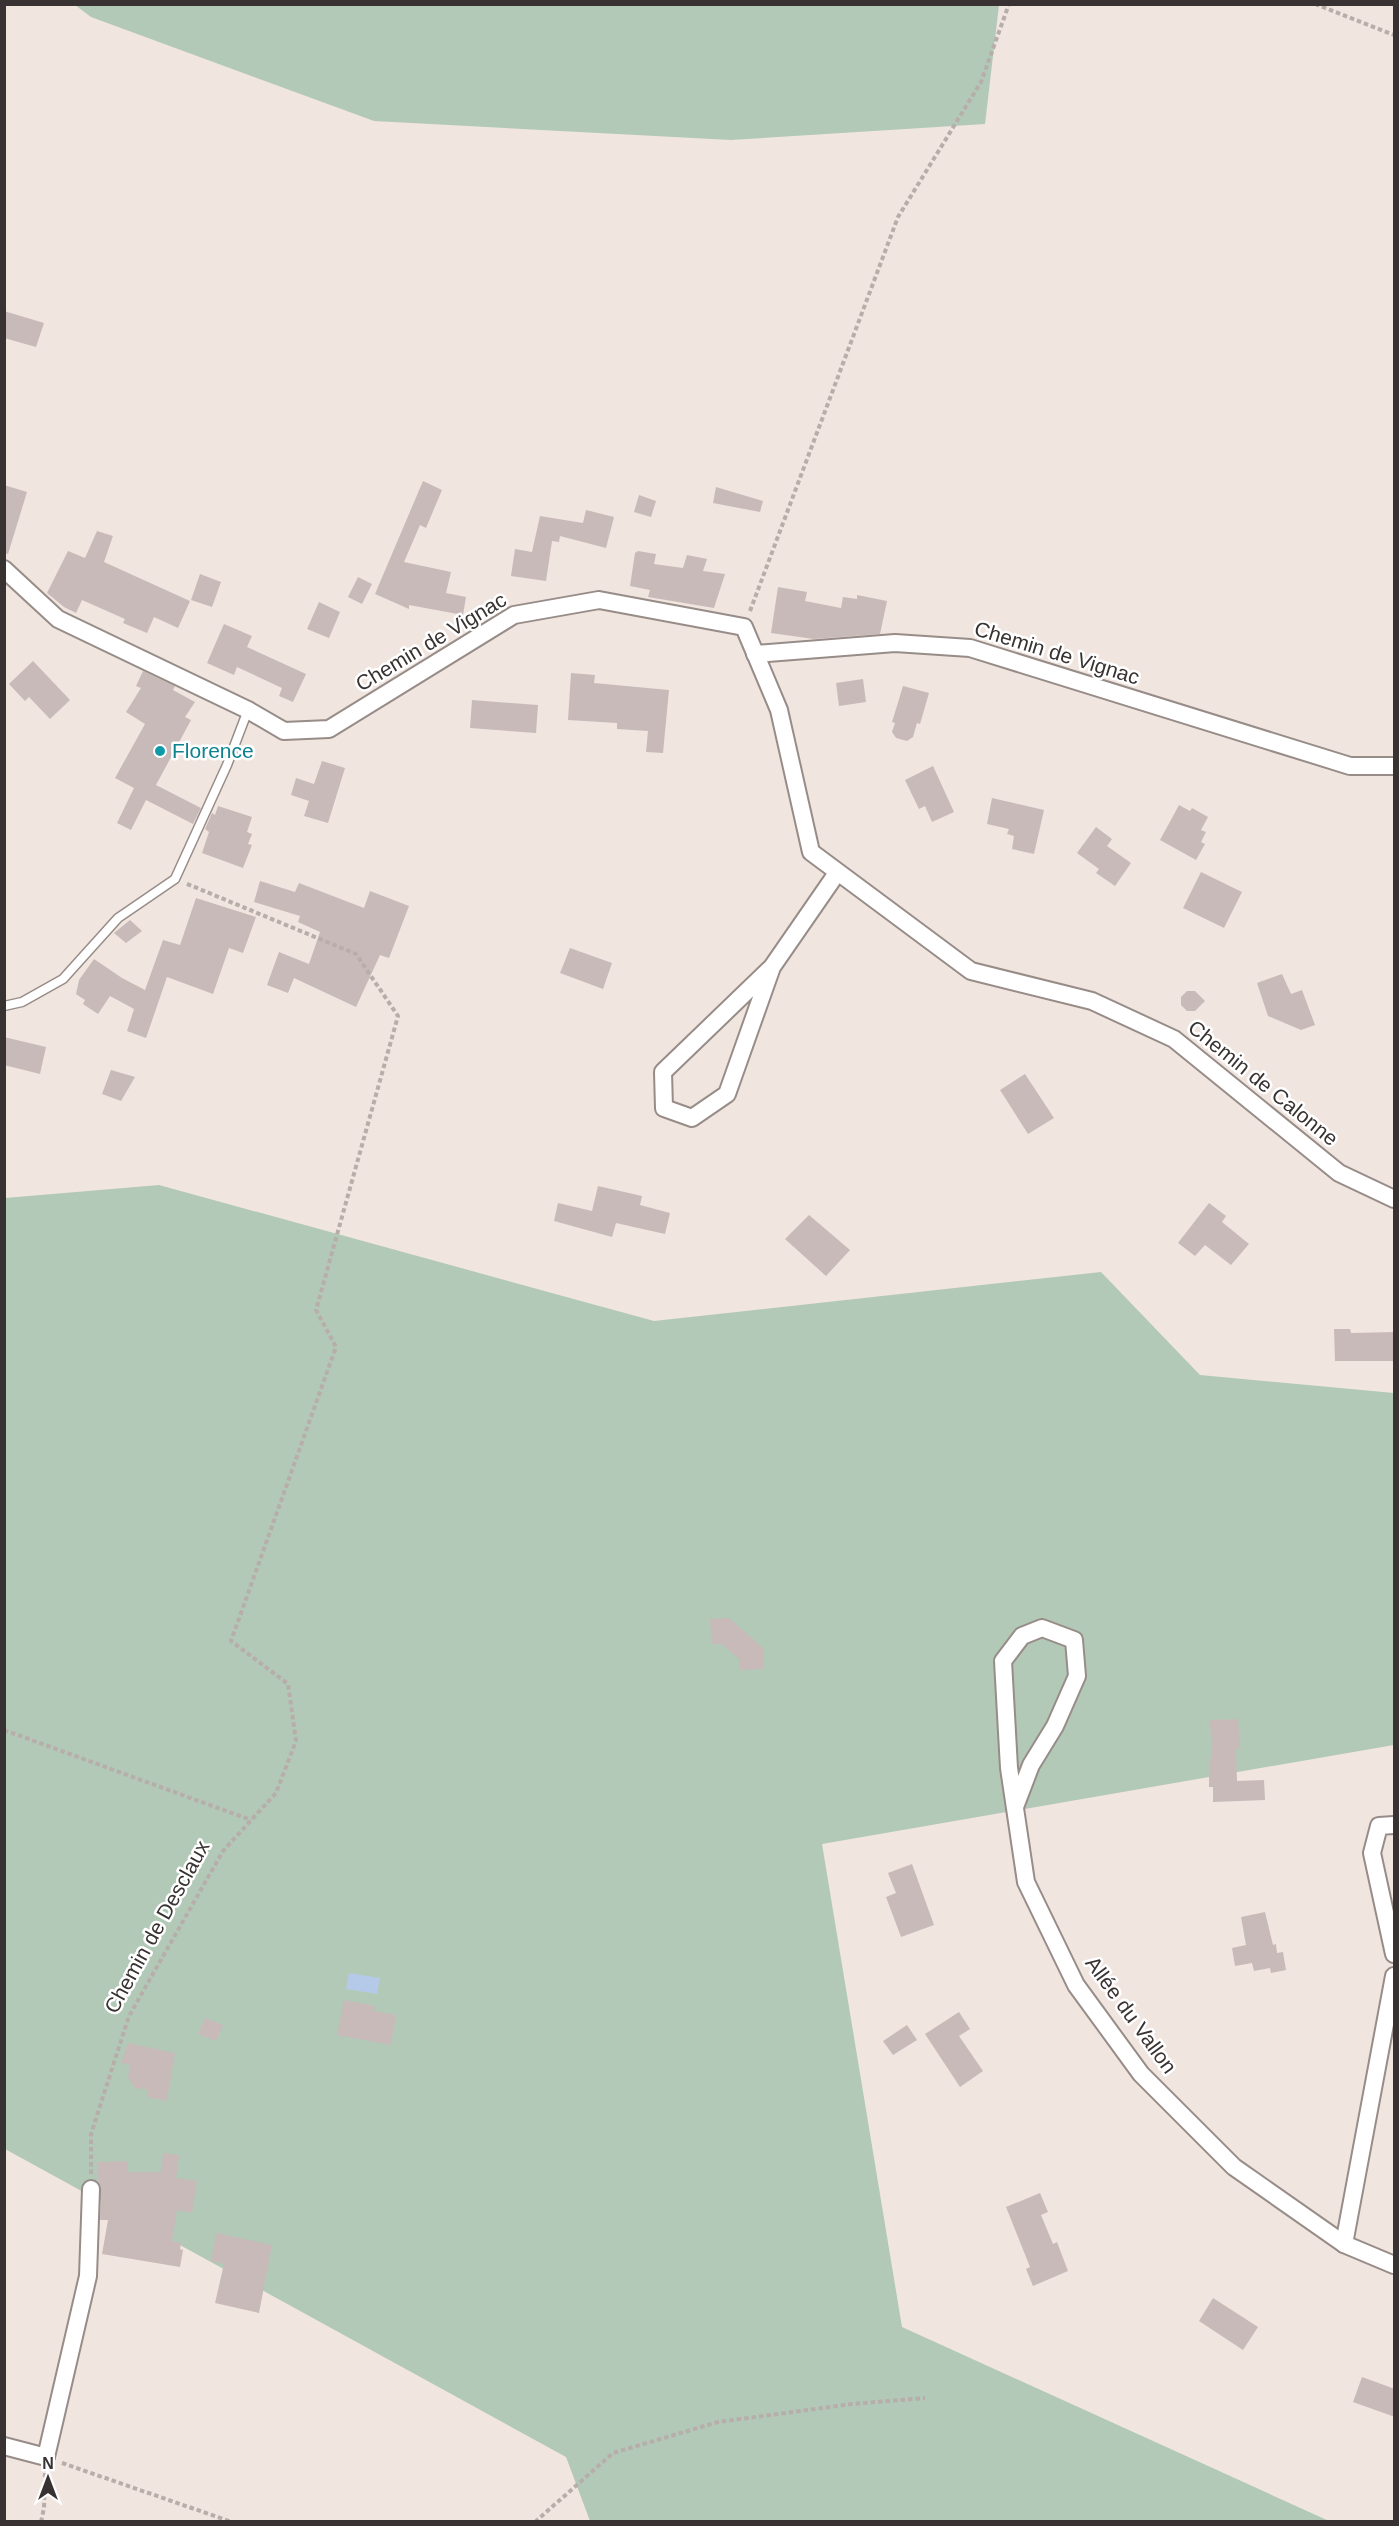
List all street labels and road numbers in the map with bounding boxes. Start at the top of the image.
street label: Chemin de Vignac [351,588,510,696]
street label: Chemin de Vignac [972,616,1142,689]
street label: Chemin de Calonne [1184,1015,1343,1150]
street label: Chemin de Desclaux [100,1836,214,2017]
street label: Allée du Vallon [1081,1952,1181,2078]

